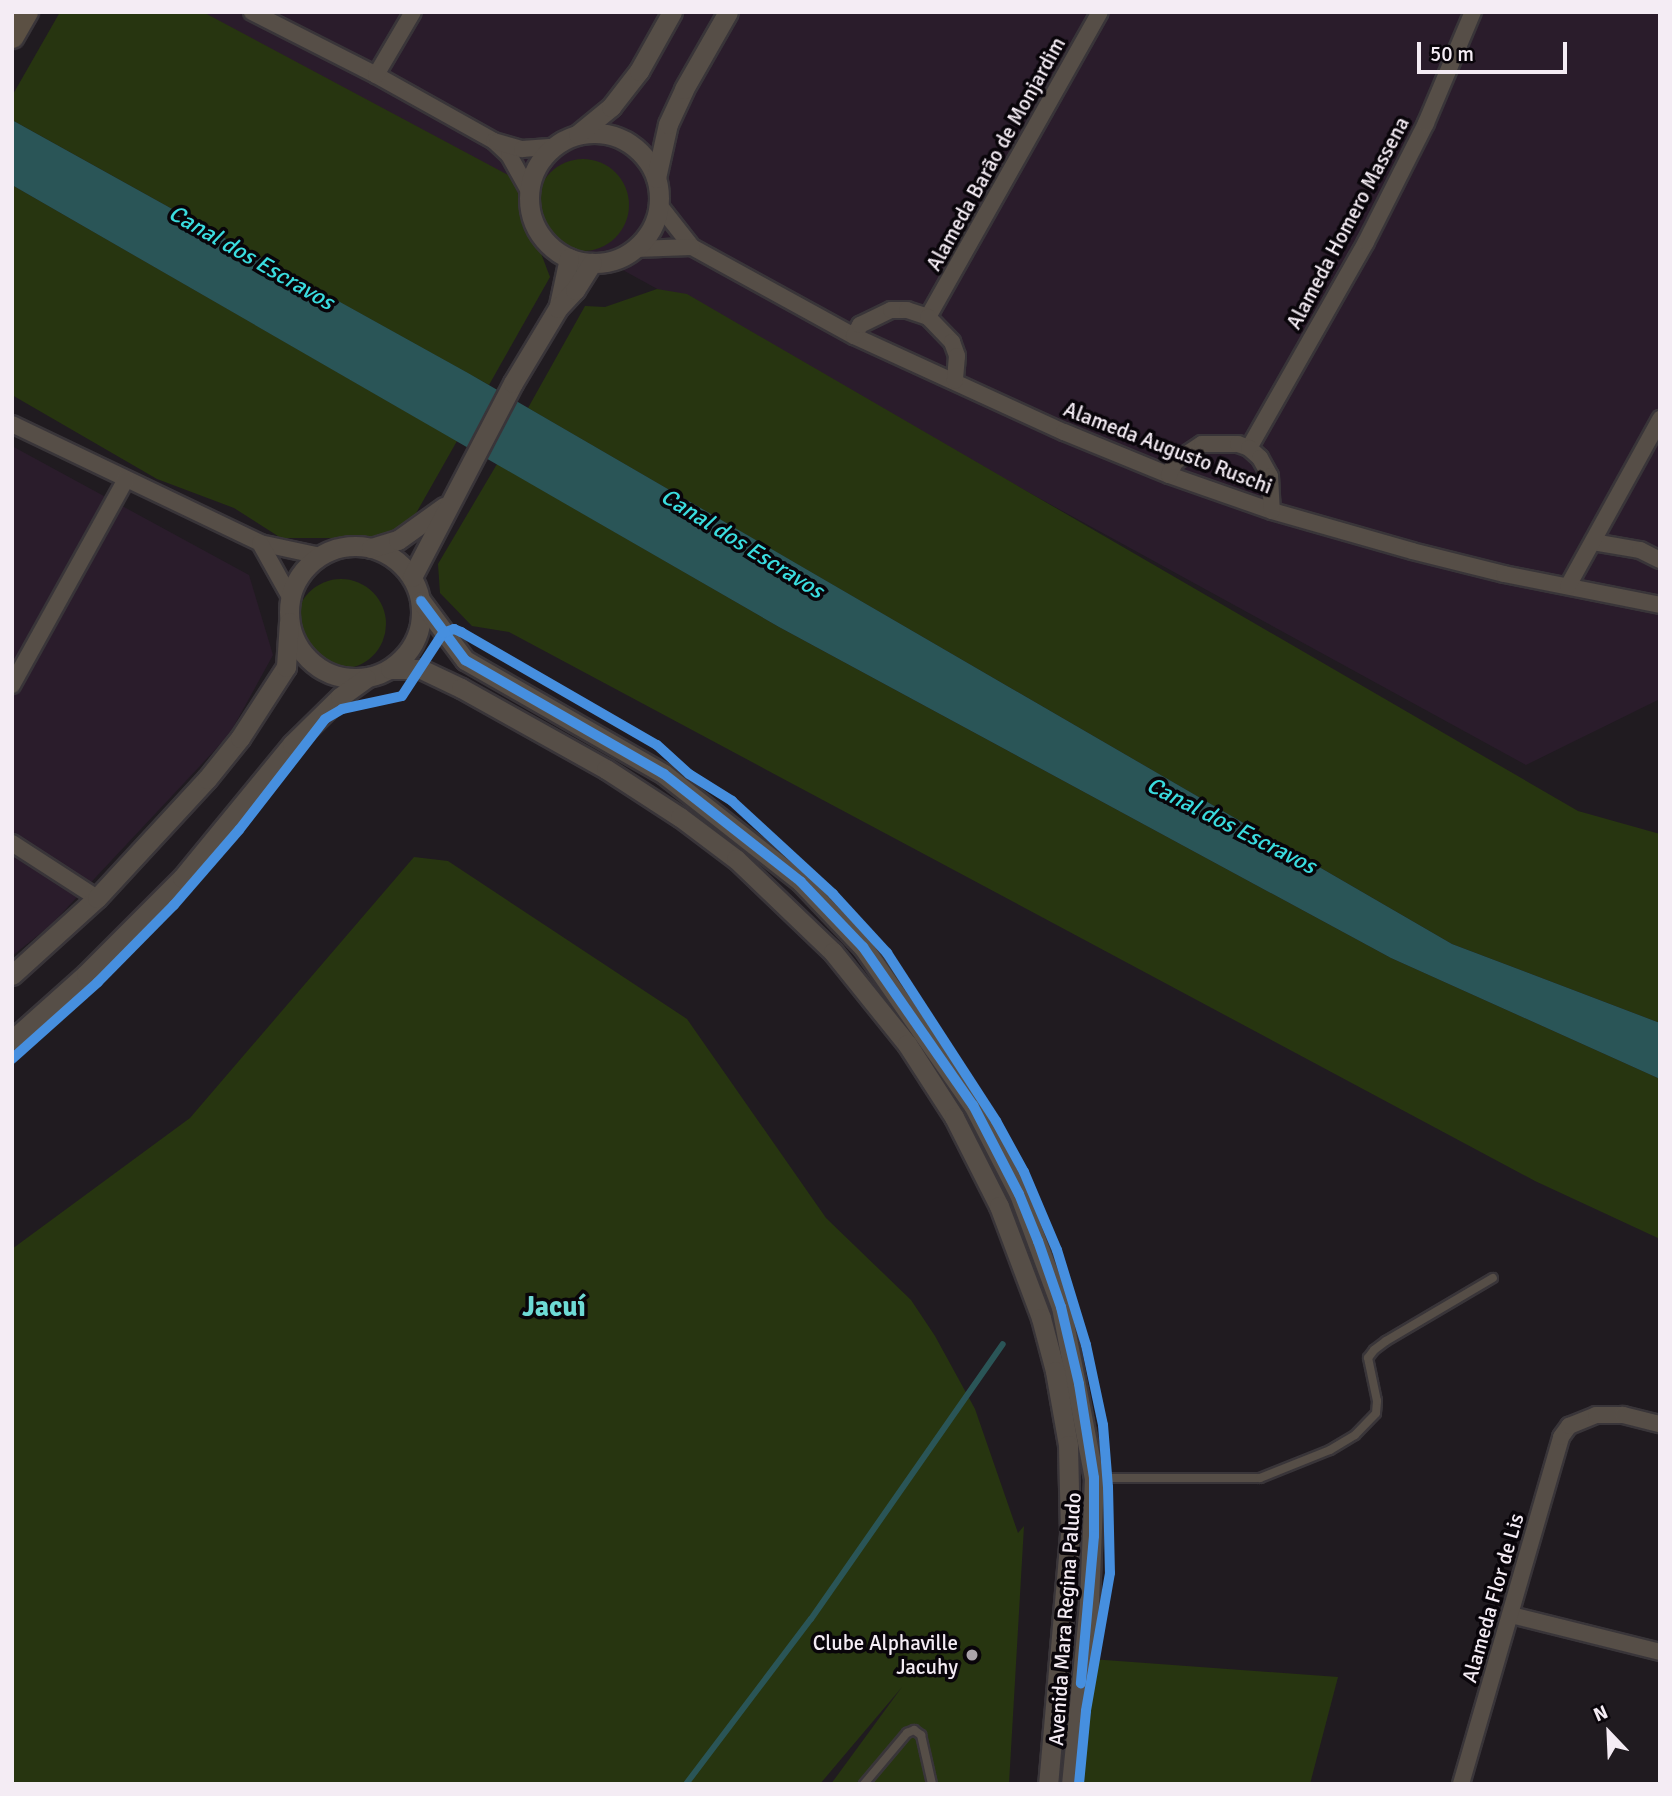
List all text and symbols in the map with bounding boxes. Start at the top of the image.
scale bar [1420,28,1570,72]
street label: Alameda Barão de Monjardim [921,33,1071,275]
text: 50 m [1430,41,1474,67]
street label: Alameda Homero Massena [1281,112,1415,334]
water label: Canal dos Escravos [163,199,339,317]
street label: Alameda Augusto Ruschi [1060,397,1276,499]
water label: Canal dos Escravos [656,483,828,605]
water label: Canal dos Escravos [1142,771,1320,881]
district label: Jacuí [522,1290,586,1324]
street label: Avenida Mara Regina Paludo [1044,1491,1086,1747]
street label: Alameda Flor de Lis [1457,1510,1529,1686]
place label: Clube Alphaville Jacuhy [813,1630,958,1680]
marker: Clube Alphaville Jacuhy [964,1647,980,1663]
north arrow [1574,1698,1644,1768]
text: N [1590,1700,1612,1727]

